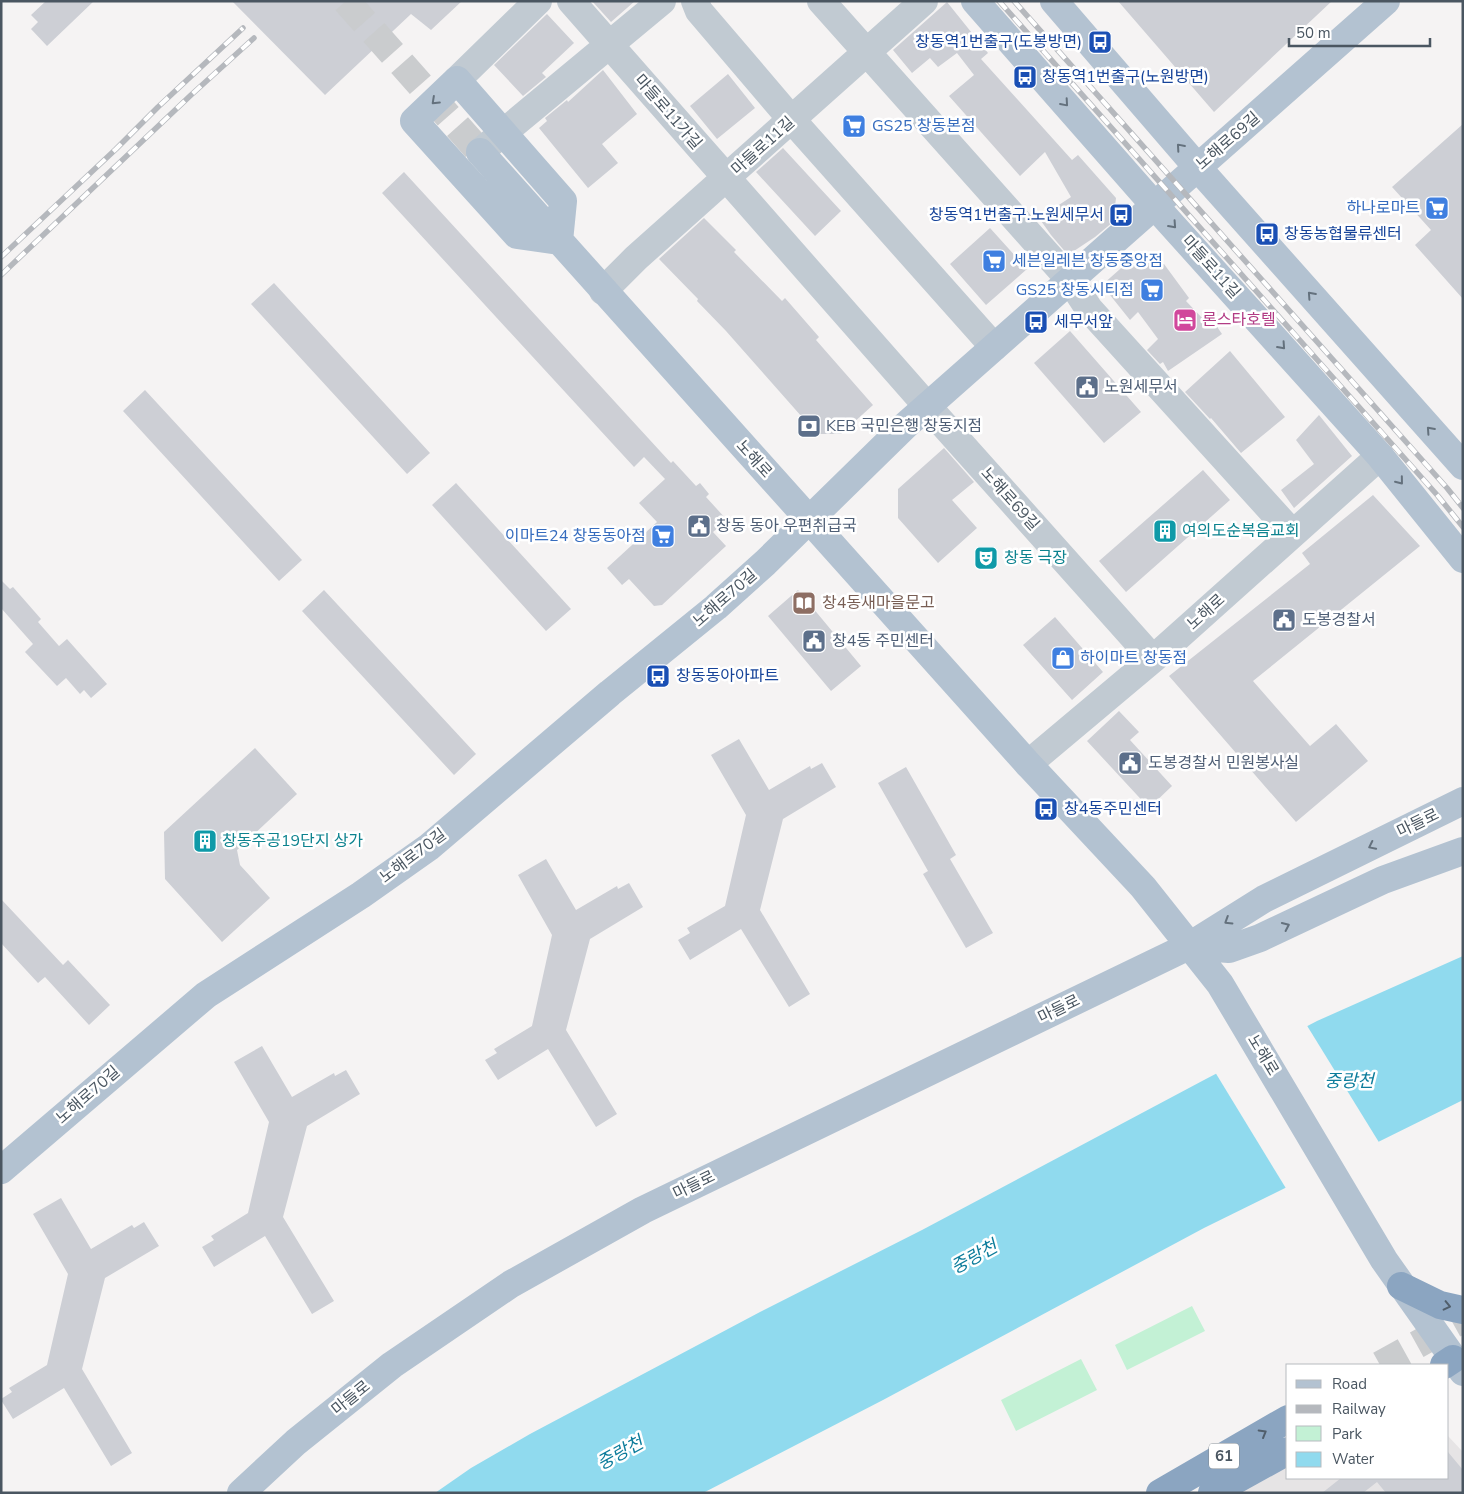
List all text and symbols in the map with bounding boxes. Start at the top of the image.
scale bar [1289,15,1430,47]
text: 50 m [1296,23,1331,43]
bus stop icon: 창동역1번출구(도봉방면) [1087,29,1113,55]
place label: 창동역1번출구(도봉방면) [915,31,1082,53]
bus stop icon: 창동역1번출구(노원방면) [1012,64,1038,90]
place label: 창동역1번출구(노원방면) [1042,66,1209,88]
street label: 마들로11가길 [629,70,707,154]
one-way arrow [432,95,441,104]
one-way arrow [1060,98,1069,107]
street label: 노해로69길 [1191,107,1265,175]
street label: 마들로11길 [727,112,799,180]
supermarket icon: GS25 창동본점 [841,113,867,139]
place label: GS25 창동본점 [872,115,976,137]
one-way arrow [1178,144,1186,153]
supermarket icon: 하나로마트 [1424,195,1450,221]
place label: 하나로마트 [1346,197,1420,219]
bus stop icon: 창동역1번출구.노원세무서 [1108,202,1134,228]
place label: 창동역1번출구.노원세무서 [929,204,1104,226]
one-way arrow [1167,220,1176,229]
bus stop icon: 창동농협물류센터 [1254,221,1280,247]
place label: 창동농협물류센터 [1284,223,1402,245]
street label: 마들로11길 [1177,231,1245,303]
supermarket icon: 세븐일레븐 창동중앙점 [981,248,1007,274]
place label: 세븐일레븐 창동중앙점 [1012,250,1163,272]
supermarket icon: GS25 창동시티점 [1139,277,1165,303]
place label: GS25 창동시티점 [1016,279,1134,301]
one-way arrow [1308,292,1317,301]
hotel icon: 론스타호텔 [1172,307,1198,333]
bus stop icon: 세무서앞 [1023,309,1049,335]
place label: 론스타호텔 [1202,309,1276,331]
place label: 세무서앞 [1054,311,1113,333]
one-way arrow [1276,341,1285,350]
public building icon: 노원세무서 [1074,374,1100,400]
place label: 노원세무서 [1104,376,1178,398]
bank icon: KEB 국민은행 창동지점 [796,413,822,439]
place label: KEB 국민은행 창동지점 [826,415,982,437]
one-way arrow [1427,426,1436,435]
street label: 노해로 [731,435,777,483]
street label: 노해로69길 [976,463,1044,535]
one-way arrow [1395,476,1404,485]
public building icon: 창동 동아 우편취급국 [686,513,712,539]
place label: 창동 동아 우편취급국 [716,515,857,537]
building icon: 여의도순복음교회 [1152,518,1178,544]
place label: 여의도순복음교회 [1182,520,1300,542]
supermarket icon: 이마트24 창동동아점 [650,523,676,549]
place label: 이마트24 창동동아점 [505,525,646,547]
theatre icon: 창동 극장 [973,545,999,571]
place label: 창동 극장 [1004,547,1067,569]
street label: 노해로70길 [688,564,762,632]
street label: 노해로 [1182,589,1230,635]
library icon: 창4동새마을문고 [791,590,817,616]
place label: 창4동새마을문고 [822,592,935,614]
public building icon: 도봉경찰서 [1271,607,1297,633]
place label: 도봉경찰서 [1302,609,1376,631]
public building icon: 창4동 주민센터 [801,628,827,654]
place label: 창4동 주민센터 [832,630,934,652]
shop icon: 하이마트 창동점 [1050,645,1076,671]
place label: 하이마트 창동점 [1080,647,1187,669]
bus stop icon: 창동동아아파트 [645,663,671,689]
place label: 창동동아아파트 [676,665,779,687]
public building icon: 도봉경찰서 민원봉사실 [1117,750,1143,776]
place label: 도봉경찰서 민원봉사실 [1148,752,1299,774]
bus stop icon: 창4동주민센터 [1033,796,1059,822]
place label: 창4동주민센터 [1064,798,1162,820]
street label: 마들로 [1393,803,1443,843]
street label: 노해로70길 [375,824,451,888]
building icon: 창동주공19단지 상가 [192,828,218,854]
place label: 창동주공19단지 상가 [222,830,363,852]
one-way arrow [1368,840,1377,850]
one-way arrow [1225,915,1234,925]
one-way arrow [1280,922,1289,932]
street label: 마들로 [1034,989,1084,1029]
street label: 노해로 [1242,1030,1284,1080]
street label: 노해로70길 [51,1061,125,1129]
water label: 중랑천 [1324,1069,1376,1093]
street label: 마들로 [669,1165,719,1205]
water label: 중랑천 [946,1233,1004,1280]
one-way arrow [1443,1300,1452,1311]
legend [1286,1364,1449,1479]
text: Road [1332,1374,1367,1394]
street label: 마들로 [327,1375,375,1420]
text: Railway [1332,1399,1386,1419]
text: Park [1332,1424,1362,1444]
water label: 중랑천 [592,1429,650,1476]
one-way arrow [1257,1429,1266,1439]
road number: 61 [1209,1444,1239,1468]
text: Water [1332,1449,1375,1469]

